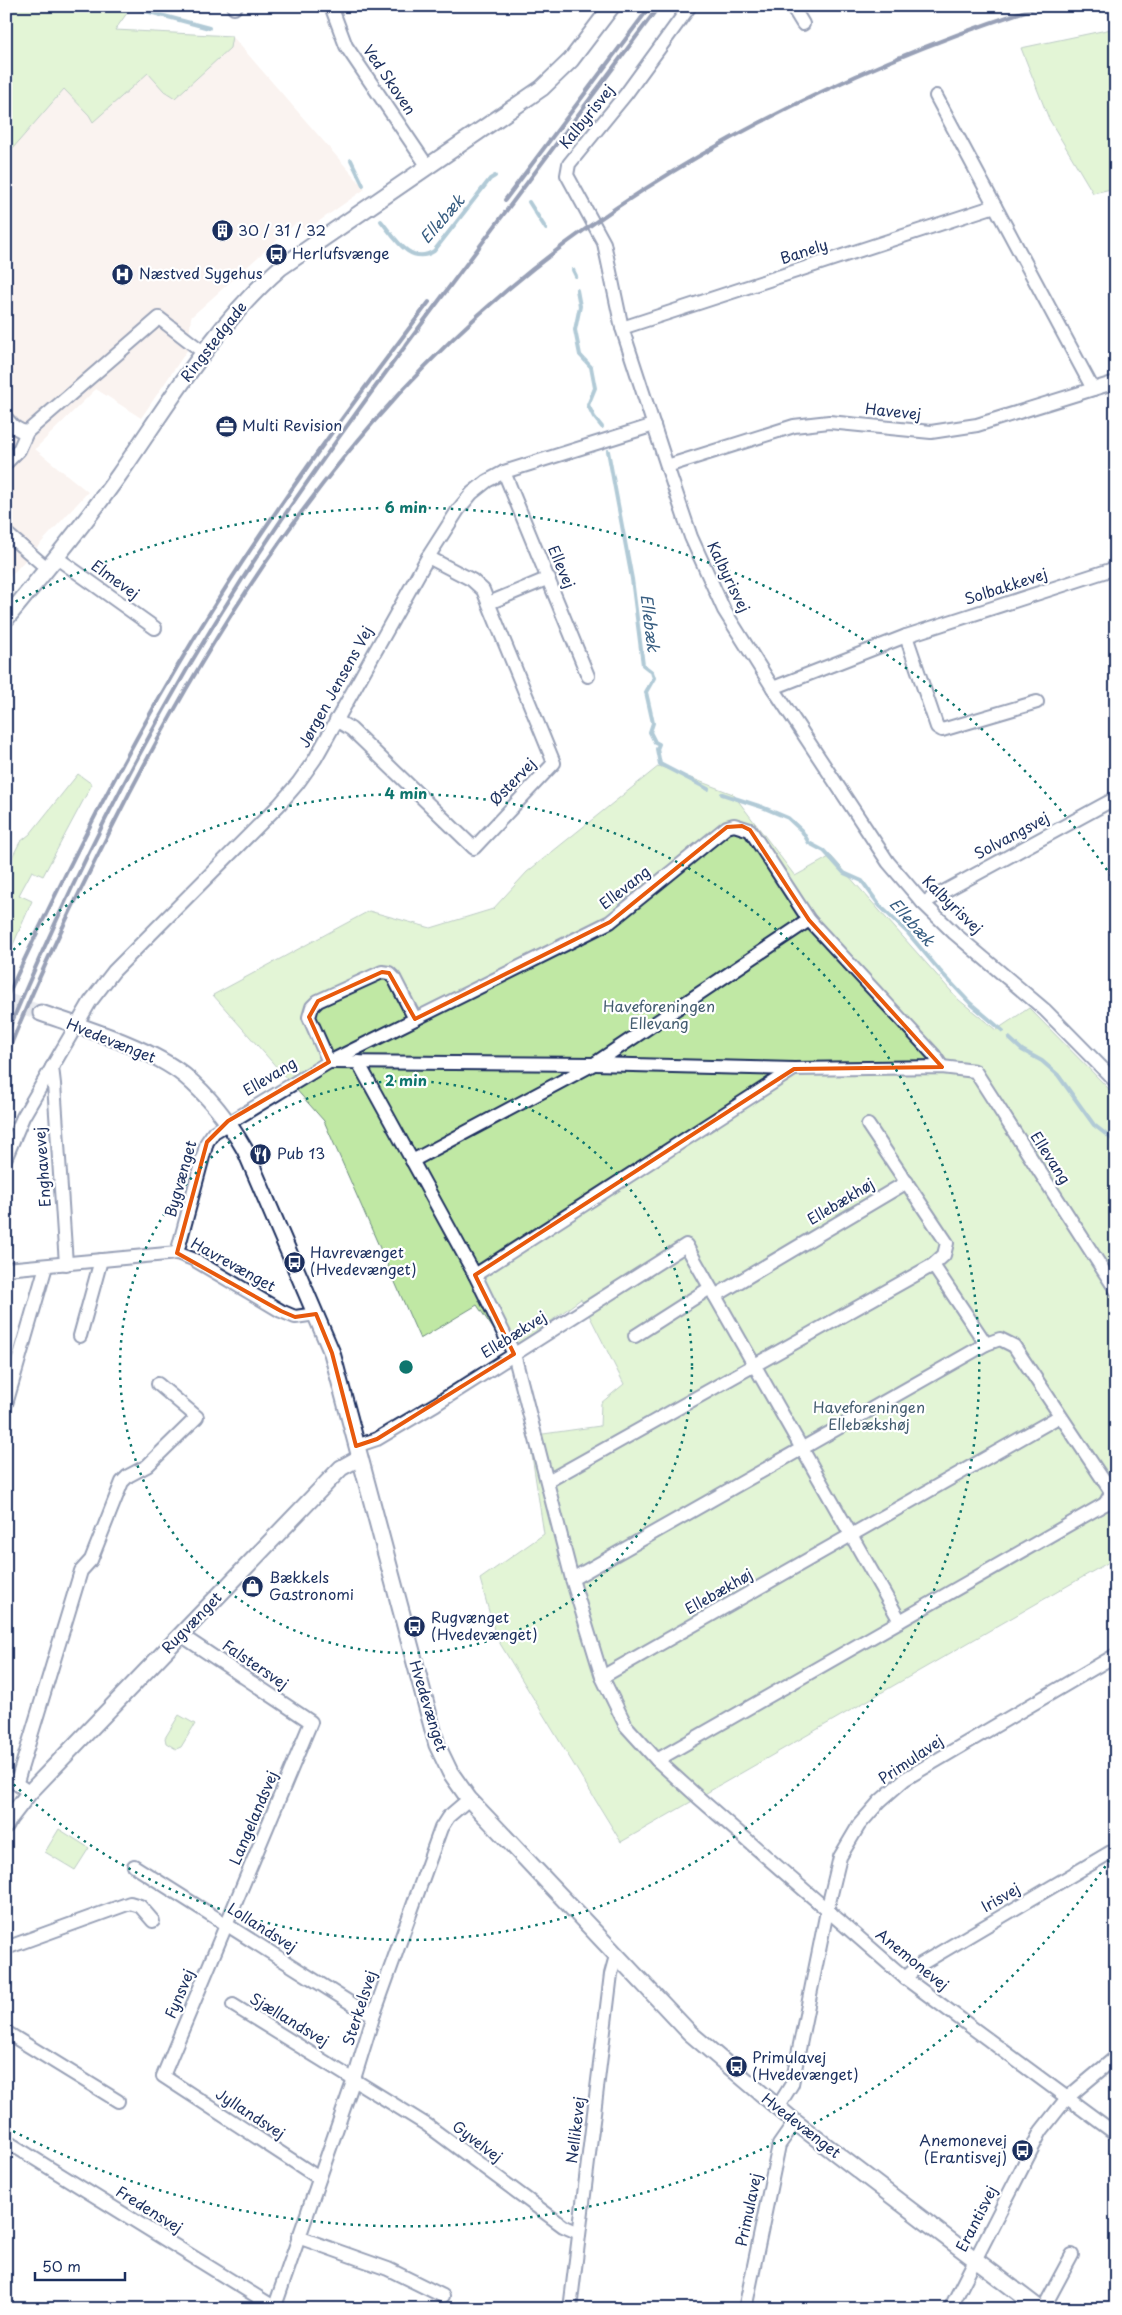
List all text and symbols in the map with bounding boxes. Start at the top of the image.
street label: Ved Skoven [358,39,422,119]
street label: Kalbyrisvej [553,79,619,153]
water label: Ellebæk [413,188,470,248]
place label: 30 / 31 / 32 [238,218,326,241]
building icon: 30 / 31 / 32 [210,219,234,243]
street label: Banely [777,232,830,269]
place label: Herlufsvænge [292,241,389,264]
bus stop icon: Herlufsvænge [264,242,288,266]
place label: Næstved Sygehus [139,261,263,284]
hospital icon: Næstved Sygehus [111,262,135,286]
street label: Ringstedgade [174,296,252,386]
street label: Havevej [864,396,922,425]
place label: Multi Revision [242,413,342,436]
office icon: Multi Revision [214,414,238,438]
text: 6 min [385,495,427,518]
street label: Kalbyrisvej [702,537,757,616]
street label: Ellevej [543,541,582,592]
street label: Elmevej [87,553,145,604]
street label: Solbakkevej [961,561,1050,610]
water label: Ellebæk [636,593,667,654]
street label: Jørgen Jensens Vej [292,621,378,751]
street label: Østervej [483,752,541,810]
text: 4 min [385,781,427,804]
street label: Solvangsvej [970,805,1053,864]
street label: Ellevang [594,860,654,914]
street label: Kalbyrisvej [917,869,989,939]
water label: Ellebæk [884,892,942,952]
park label: Haveforeningen Ellevang [603,994,715,1034]
street label: Hvedevænget [63,1011,160,1068]
street label: Ellevang [238,1051,300,1101]
text: 2 min [385,1068,427,1091]
street label: Enghavevej [27,1126,56,1208]
street label: Ellevang [1026,1126,1077,1188]
street label: Bygvænget [158,1137,201,1220]
place label: Pub 13 [277,1141,325,1164]
restaurant icon: Pub 13 [249,1142,273,1166]
street label: Ellebækhøj [802,1172,878,1230]
street label: Havrevænget [187,1231,280,1296]
place label: Havrevænget (Hvedevænget) [310,1240,417,1280]
bus stop icon: Havrevænget (Hvedevænget) [282,1250,306,1274]
street label: Ellebækvej [476,1304,551,1363]
centre of rings [397,1358,415,1376]
park label: Haveforeningen Ellebækshøj [813,1395,925,1435]
street label: Ellebækhøj [680,1562,756,1619]
place label: Bækkels Gastronomi [269,1565,354,1605]
shop icon: Bækkels Gastronomi [241,1575,265,1599]
street label: Rugvænget [155,1586,226,1658]
place label: Rugvænget (Hvedevænget) [431,1605,538,1645]
bus stop icon: Rugvænget (Hvedevænget) [403,1615,427,1639]
street label: Falstersvej [218,1633,294,1694]
street label: Hvedevænget [405,1657,454,1754]
street label: Primulavej [873,1728,947,1789]
street label: Langelandsvej [222,1767,283,1868]
street label: Irisvej [976,1876,1024,1917]
street label: Lollandsvej [224,1896,302,1957]
street label: Anemonevej [872,1922,954,1995]
street label: Fynsvej [158,1965,199,2022]
street label: Sterkelsvej [336,1967,381,2048]
street label: Sjællandsvej [246,1986,334,2051]
place label: Primulavej (Hvedevænget) [752,2045,859,2085]
bus stop icon: Primulavej (Hvedevænget) [724,2055,748,2079]
street label: Jyllandsvej [211,2082,290,2144]
street label: Hvedevænget [758,2087,846,2163]
street label: Nellikevej [559,2095,590,2165]
street label: Gyvelvej [448,2114,508,2167]
place label: Anemonevej (Erantisvej) [919,2128,1007,2168]
bus stop icon: Anemonevej (Erantisvej) [1011,2138,1035,2162]
street label: Primulavej [729,2171,767,2248]
street label: Fredensvej [112,2179,188,2238]
street label: Erantisvej [949,2181,1002,2255]
scale bar [35,2250,125,2282]
text: 50 m [42,2254,81,2277]

